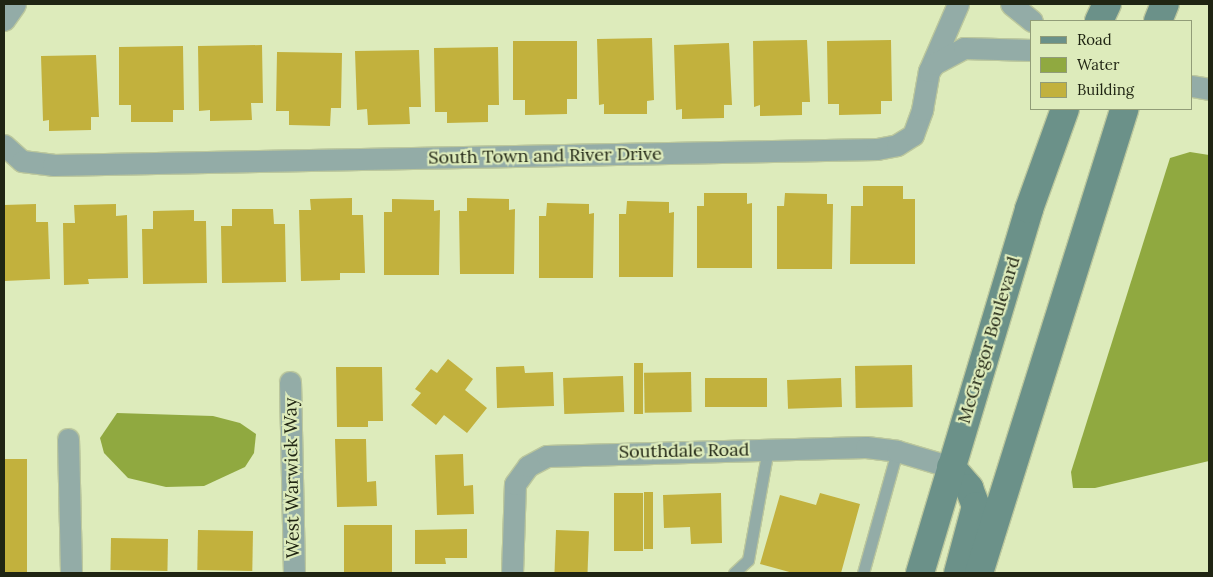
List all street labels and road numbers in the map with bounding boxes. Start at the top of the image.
street label: South Town and River Drive [428,143,662,169]
street label: McGregor Boulevard [953,254,1025,426]
street label: West Warwick Way [280,397,304,559]
street label: Southdale Road [619,439,749,463]

